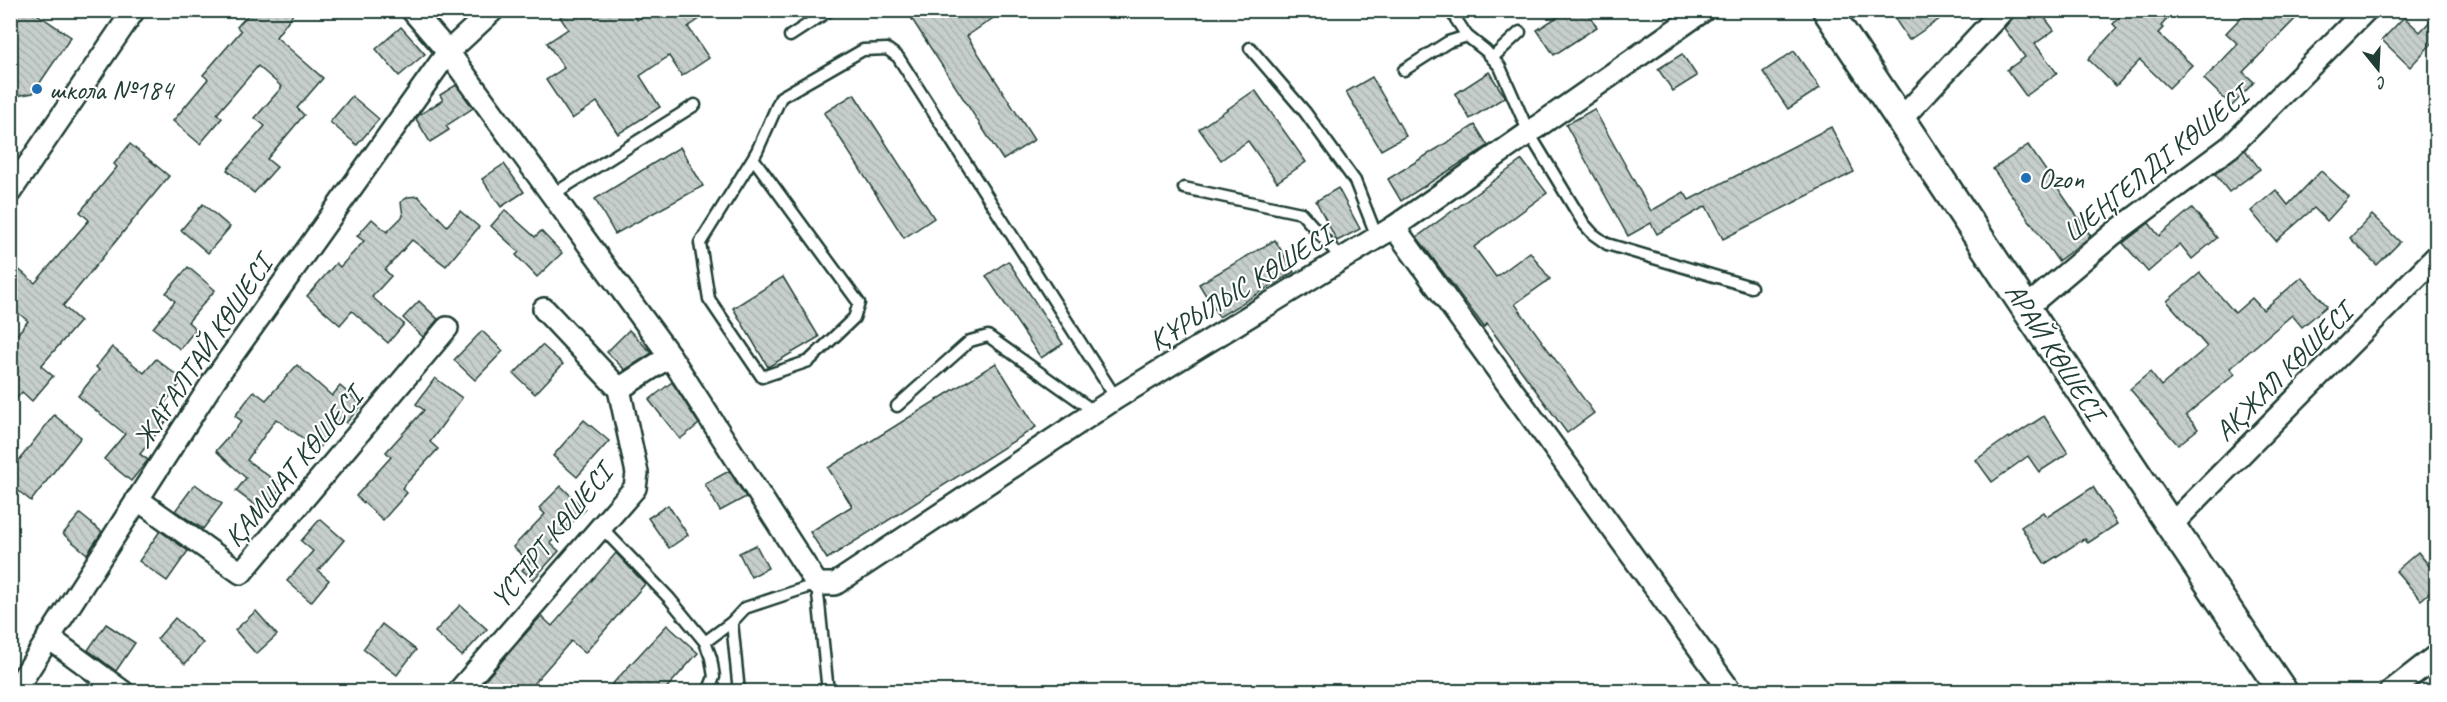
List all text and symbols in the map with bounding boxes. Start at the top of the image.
north arrow [2348,39,2408,99]
place label: школа №184 [49,72,175,107]
text: С [2373,72,2389,94]
street label: ШЕҢГЕЛДІ КӨШЕСІ [2055,75,2259,249]
marker: школа №184 [30,82,44,96]
place label: Ozon [2038,161,2084,196]
marker: Ozon [2019,171,2033,185]
street label: ҚҰРЫЛЫС КӨШЕСІ [1142,215,1343,358]
street label: ЖАҒАЛТАЙ КӨШЕСІ [125,245,282,455]
street label: АРАЙ КӨШЕСІ [1998,276,2115,431]
street label: АҚЖАЛ КӨШЕСІ [2207,292,2363,448]
street label: ҚАМШАТ КӨШЕСІ [216,376,373,554]
street label: ҮСТІРТ КӨШЕСІ [483,453,623,615]

